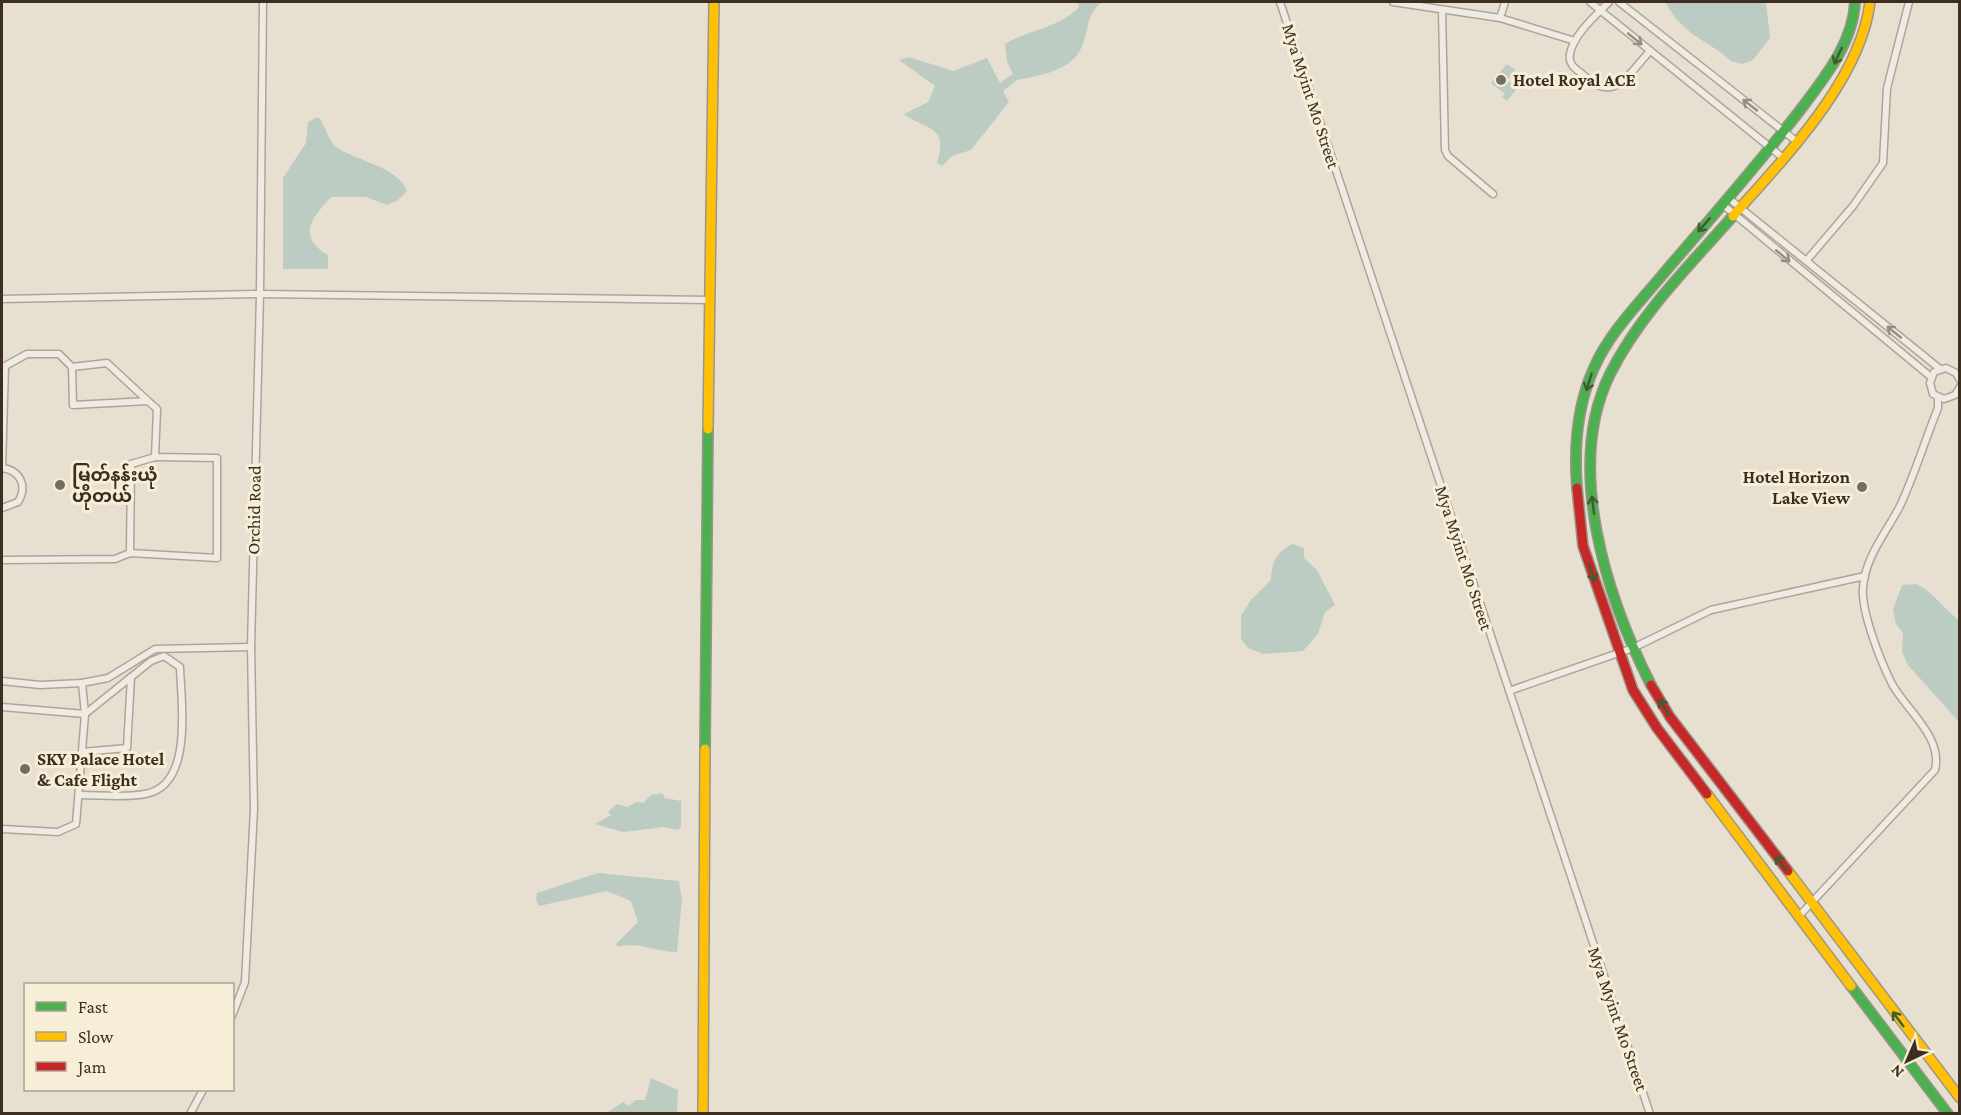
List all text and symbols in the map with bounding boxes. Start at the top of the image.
street label: Mya Myint Mo Street [1278,21,1344,172]
one-way arrow [1627,33,1643,46]
one-way arrow [1831,47,1843,65]
place label: Hotel Royal ACE [1513,70,1636,90]
marker: Hotel Royal ACE [1494,73,1508,87]
one-way arrow [1743,98,1759,111]
one-way arrow [1697,217,1711,232]
one-way arrow [1775,249,1791,262]
one-way arrow [1887,325,1902,339]
one-way arrow [1583,372,1594,391]
place label: မြတ်နန်းယုံ ဟိုတယ် [72,463,158,510]
street label: Orchid Road [243,465,265,555]
place label: Hotel Horizon Lake View [1743,467,1851,508]
marker: မြတ်နန်းယုံ ဟိုတယ် [53,478,67,492]
marker: Hotel Horizon Lake View [1855,480,1869,494]
street label: Mya Myint Mo Street [1431,483,1497,634]
one-way arrow [1587,495,1598,515]
one-way arrow [1587,563,1598,582]
one-way arrow [1657,699,1669,716]
place label: SKY Palace Hotel & Cafe Flight [37,749,164,790]
marker: SKY Palace Hotel & Cafe Flight [18,762,32,776]
one-way arrow [1775,856,1787,872]
street label: Mya Myint Mo Street [1584,944,1652,1095]
legend [24,983,234,1091]
text: Fast [78,997,109,1017]
one-way arrow [1892,1011,1905,1027]
text: Slow [78,1027,114,1047]
north arrow [1877,1031,1937,1091]
text: Jam [76,1057,107,1077]
text: N [1887,1061,1907,1081]

